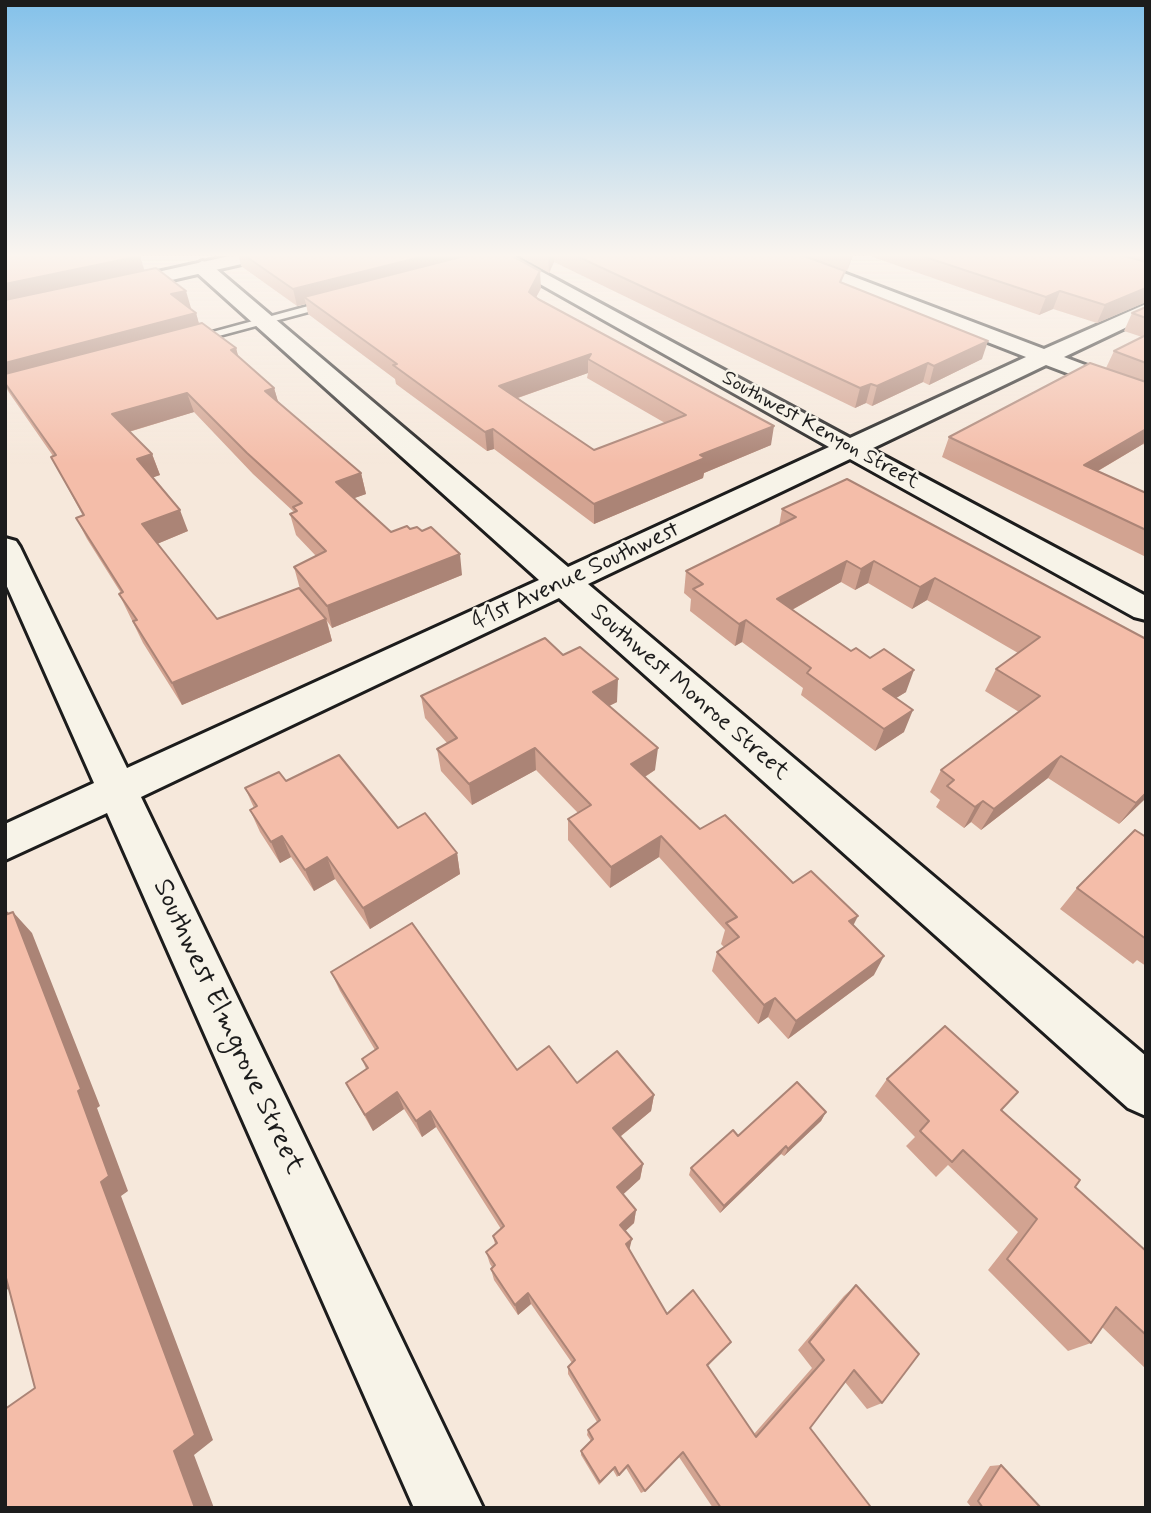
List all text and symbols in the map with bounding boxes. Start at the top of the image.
street label: Southwest Kenyon Street [717,366,923,496]
street label: 41st Avenue Southwest [467,516,685,638]
street label: Southwest Monroe Street [583,599,795,787]
street label: Southwest Elmgrove Street [144,874,310,1180]

